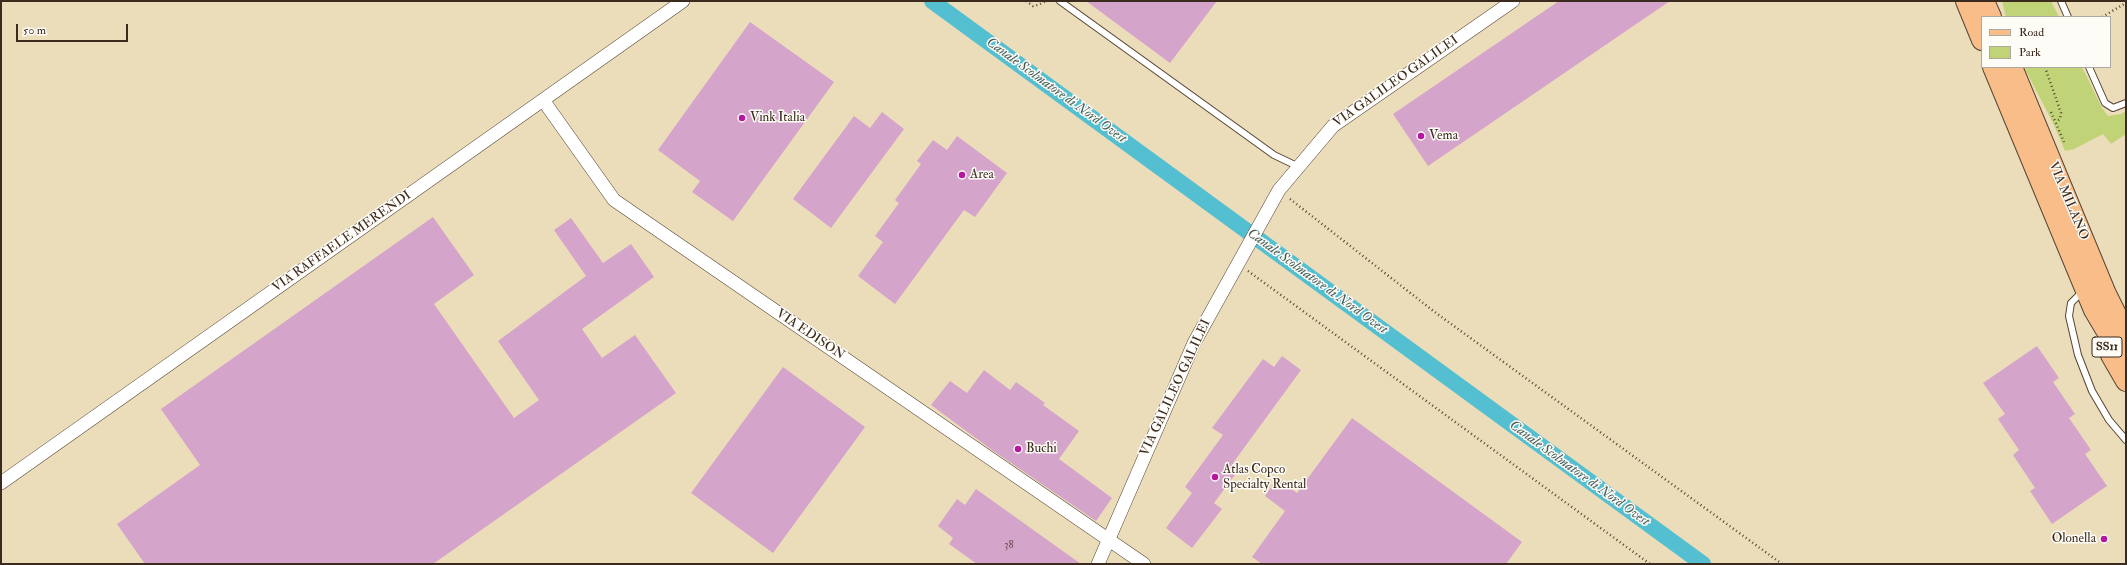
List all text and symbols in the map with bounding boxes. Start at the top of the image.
scale bar [18,16,130,42]
legend [1981,16,2111,68]
text: 50 m [23,23,46,38]
text: Road [2019,25,2044,40]
street label: VIA GALILEO GALILEI [1330,33,1462,131]
water label: Canale Scolmatore di Nord Ovest [983,34,1129,148]
text: Park [2019,45,2041,60]
place label: Vink Italia [750,110,805,126]
marker: Vink Italia [737,113,747,123]
place label: Vema [1429,128,1458,144]
marker: Vema [1416,131,1426,141]
street label: VIA MILANO [2045,160,2091,242]
place label: Area [970,167,994,183]
marker: Area [957,170,967,180]
street label: VIA RAFFAELE MERENDI [270,188,414,296]
water label: Canale Scolmatore di Nord Ovest [1244,225,1390,339]
street label: VIA EDISON [773,306,847,364]
street label: VIA GALILEO GALILEI [1137,317,1215,459]
road number: SS11 [2092,337,2122,357]
water label: Canale Scolmatore di Nord Ovest [1506,417,1652,531]
place label: Buchi [1026,441,1057,457]
marker: Buchi [1013,444,1023,454]
place label: Atlas Copco Specialty Rental [1223,462,1306,493]
marker: Atlas Copco Specialty Rental [1210,472,1220,482]
place label: Olonella [2052,531,2096,547]
marker: Olonella [2099,534,2109,544]
house number: 38 [1004,539,1014,553]

